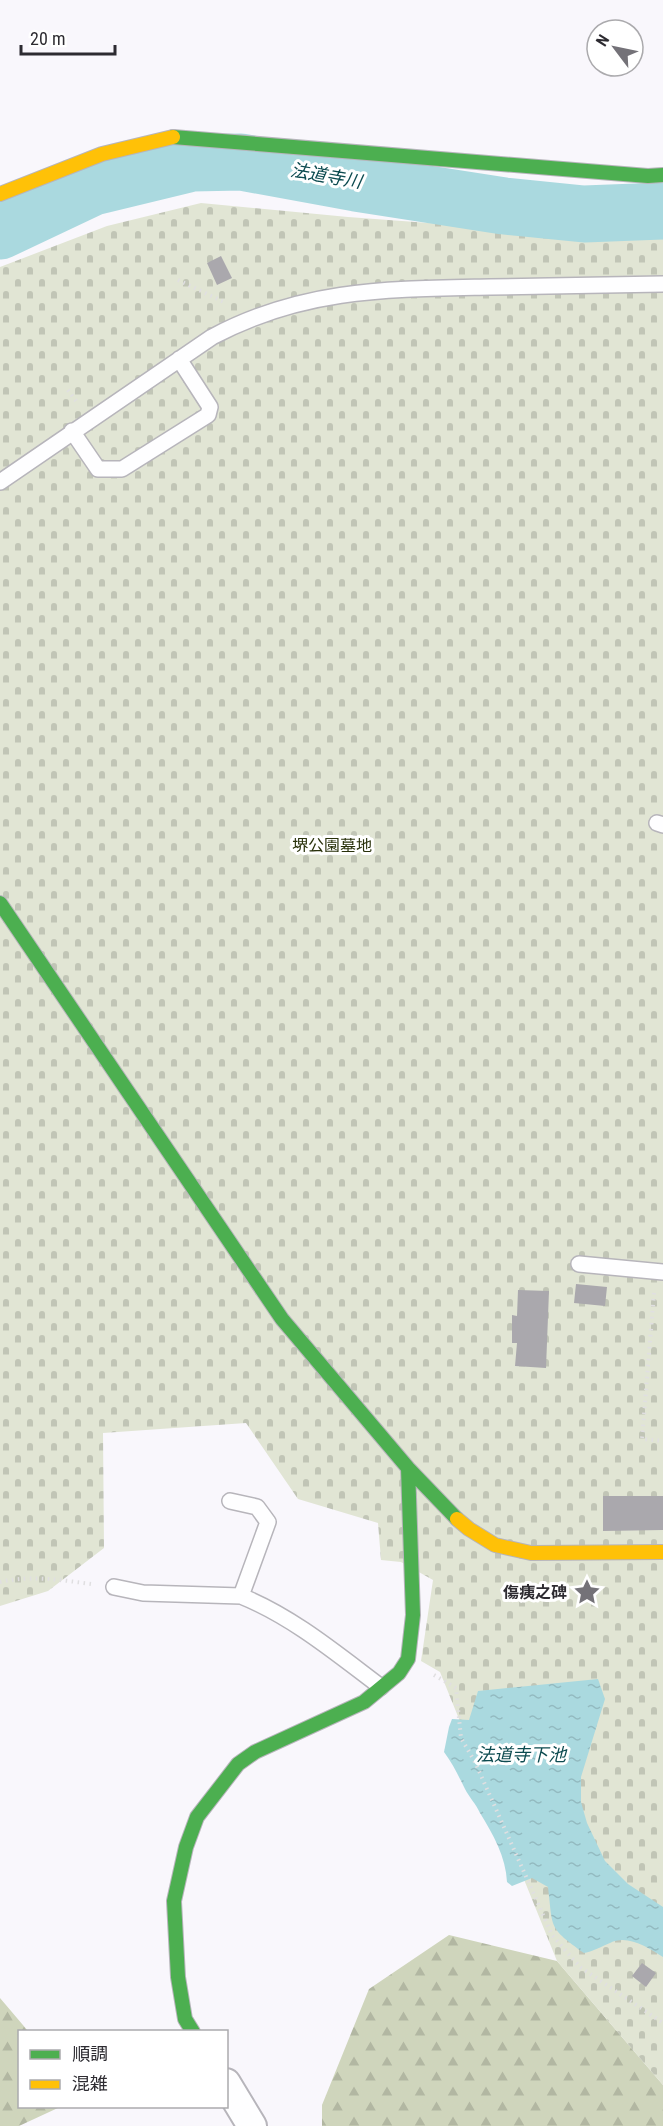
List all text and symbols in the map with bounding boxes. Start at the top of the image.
scale bar [21,18,116,56]
north arrow [585,18,645,78]
text: 20 m [30,28,65,49]
text: N [592,31,613,50]
water label: 法道寺川 [289,159,365,192]
park label: 堺公園墓地 [292,836,372,855]
place icon: 傷痍之碑 [572,1577,602,1607]
place label: 傷痍之碑 [503,1583,567,1602]
water label: 法道寺下池 [476,1744,568,1765]
legend [18,2030,228,2108]
text: 順調 [72,2043,108,2064]
text: 混雑 [72,2073,108,2094]

